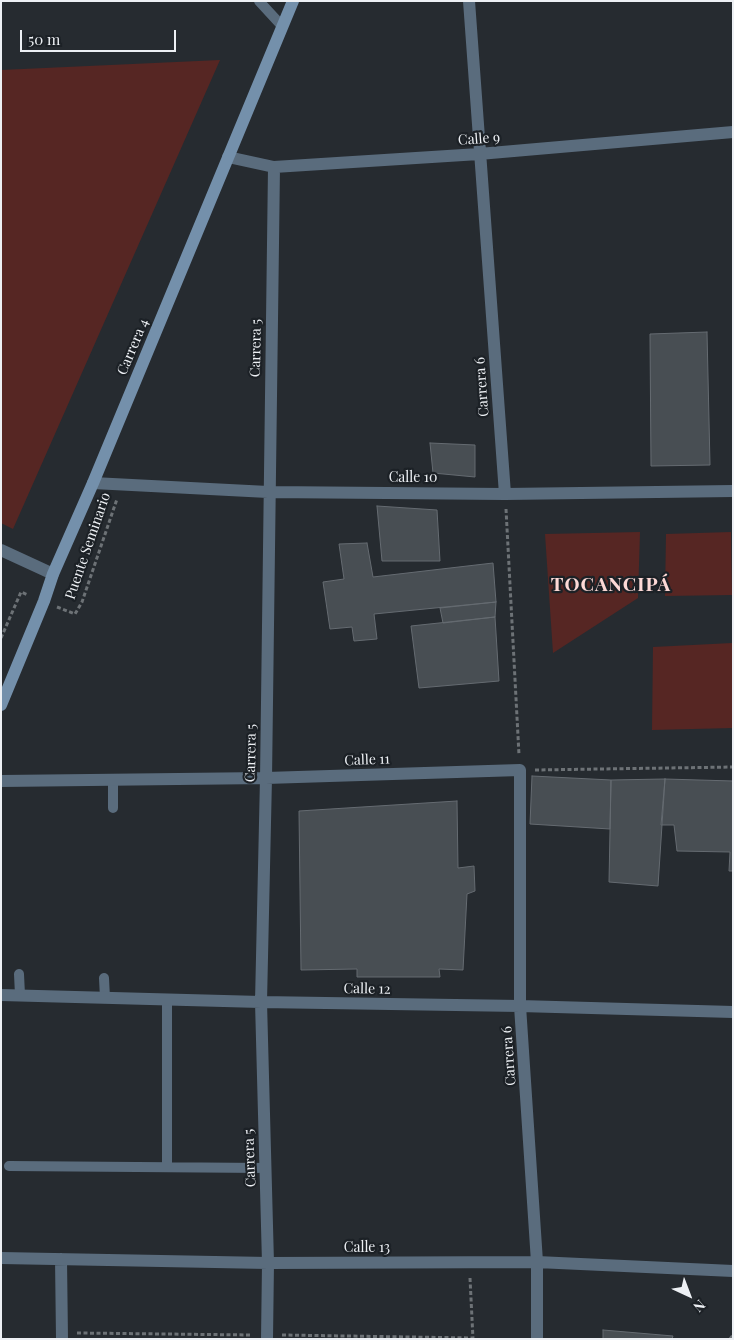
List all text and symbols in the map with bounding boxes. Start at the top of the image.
scale bar [22,20,179,52]
text: 50 m [28,29,60,49]
street label: Calle 9 [457,129,501,149]
street label: Carrera 4 [114,316,152,378]
street label: Carrera 5 [247,319,265,377]
street label: Carrera 6 [472,357,492,417]
street label: Calle 10 [389,470,437,486]
street label: Puente Seminario [62,490,114,602]
district label: TOCANCIPÁ [550,574,672,596]
street label: Carrera 5 [242,724,260,782]
street label: Calle 11 [344,751,390,769]
street label: Calle 12 [343,980,391,998]
street label: Carrera 6 [499,1026,519,1086]
street label: Carrera 5 [241,1129,259,1187]
street label: Calle 13 [344,1240,390,1256]
north arrow [664,1270,714,1320]
text: N [689,1296,710,1317]

